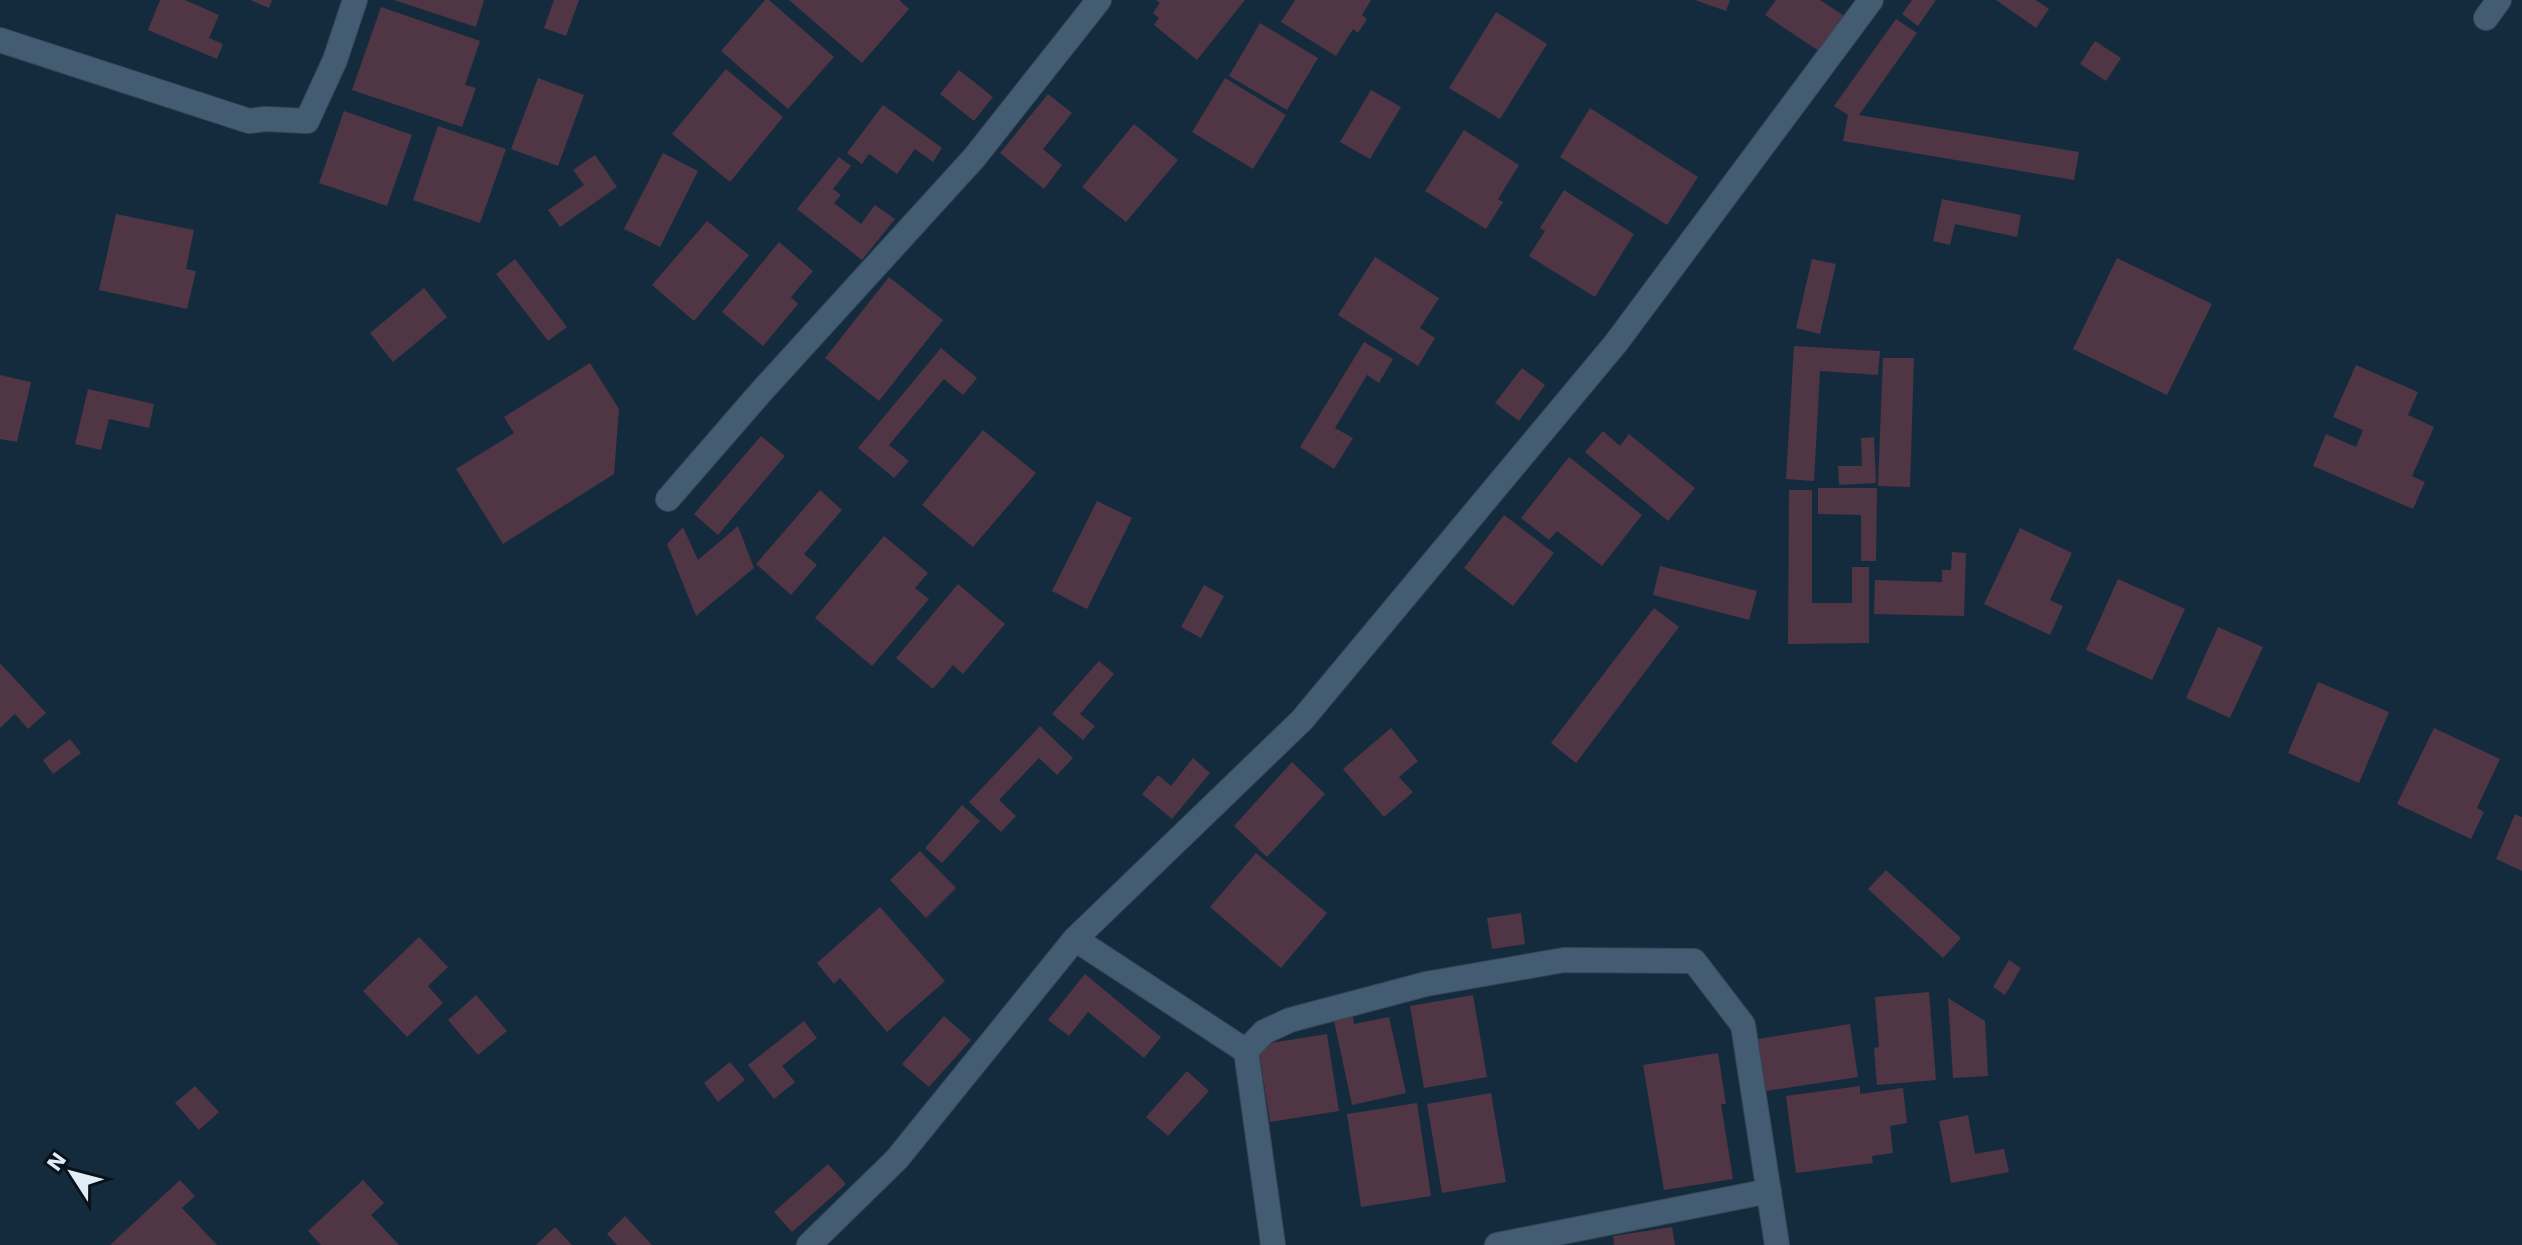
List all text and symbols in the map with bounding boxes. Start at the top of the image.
north arrow [32,1133,112,1213]
text: N [41,1148,71,1175]

